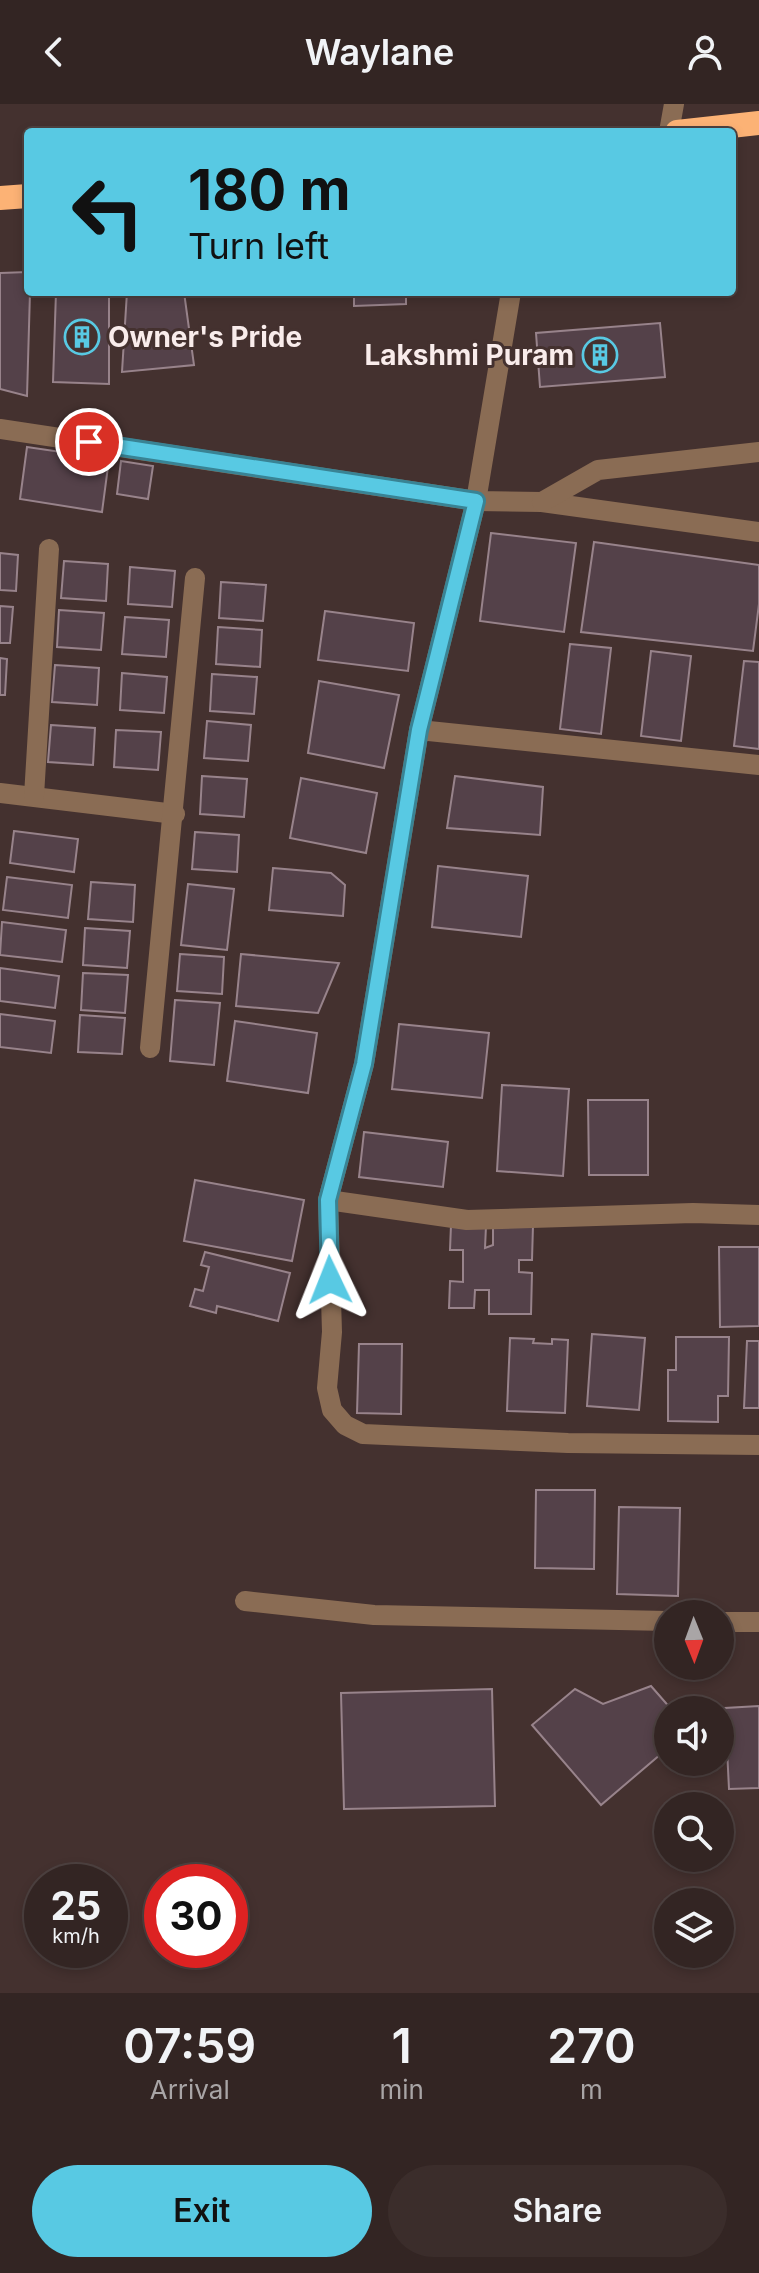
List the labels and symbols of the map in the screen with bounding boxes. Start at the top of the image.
building icon: Owner's Pride [63,318,101,356]
place label: Owner's Pride [108,320,302,354]
building icon: Lakshmi Puram [581,336,619,374]
place label: Lakshmi Puram [364,338,574,372]
pin [55,408,123,476]
position arrow [288,1238,372,1322]
north arrow [654,1600,734,1680]
speed limit sign: 30 [144,1864,248,1968]

